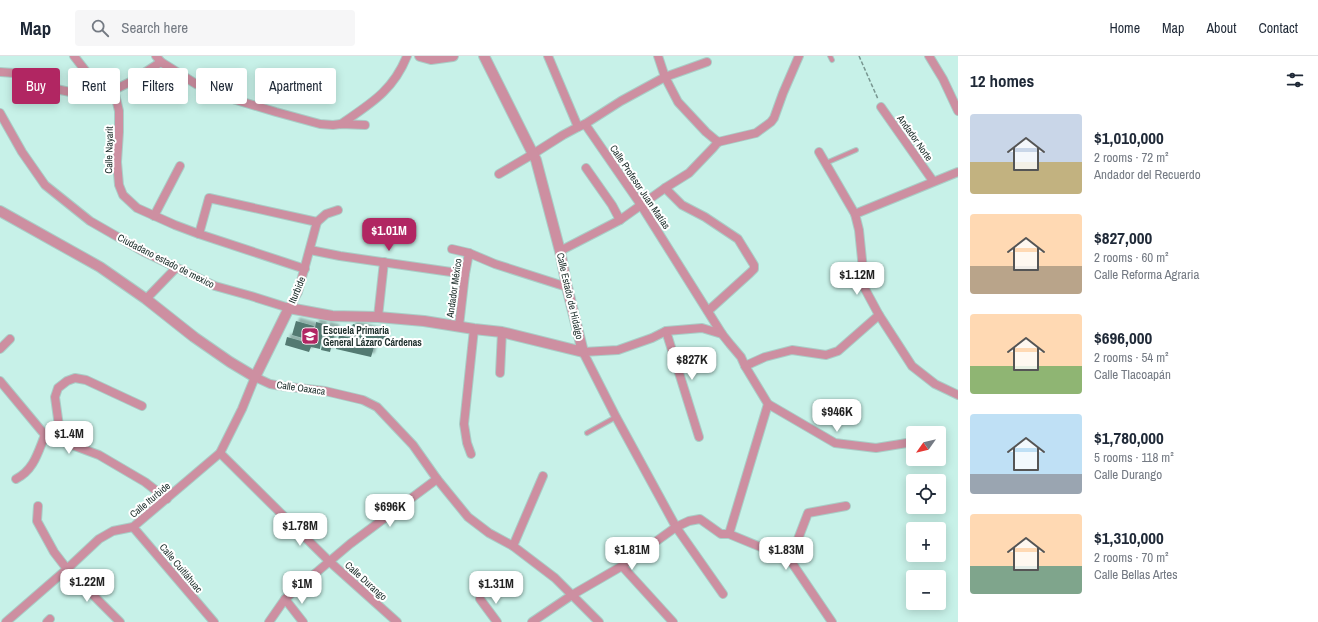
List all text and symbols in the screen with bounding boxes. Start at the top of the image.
search box [75,10,355,46]
text: Map [20,15,51,41]
icon: search [89,17,111,39]
text: Search here [121,17,188,38]
text: Home [1109,19,1140,37]
text: Map [1162,19,1184,37]
text: About [1206,19,1236,37]
text: Contact [1258,19,1298,37]
chip: Buy [12,68,60,104]
chip: Rent [68,68,120,104]
chip: Filters [128,68,188,104]
chip: New [196,68,247,104]
chip: Apartment [255,68,336,104]
text: 12 homes [970,69,1034,92]
icon: filters [1284,69,1306,91]
street label: Andador Norte [894,112,936,164]
street label: Calle Nayarit [102,125,116,174]
text: $1,010,000 [1094,126,1164,149]
icon: home [1002,130,1050,178]
street label: Calle Profesor Juan Matías [607,142,673,232]
text: 2 rooms · 72 m² [1094,149,1169,166]
text: Andador del Recuerdo [1094,166,1201,183]
pin: $1.01M [356,218,422,252]
text: $1.01M [371,222,407,239]
text: $827,000 [1094,226,1152,249]
icon: home [1002,230,1050,278]
street label: Ciudadano estado de mexico [115,231,217,291]
text: 2 rooms · 60 m² [1094,249,1169,266]
street label: Calle Estado de Hidalgo [554,251,586,341]
street label: Andador México [443,257,465,319]
pin: $1.12M [824,262,890,296]
text: $1.12M [839,266,875,283]
text: Calle Reforma Agraria [1094,266,1199,283]
street label: Iturbide [286,274,309,305]
place label: Escuela Primaria General Lázaro Cárdenas [323,324,422,349]
school or university icon: Escuela Primaria General Lázaro Cárdenas [300,326,320,346]
text: $696,000 [1094,326,1152,349]
icon: home [1002,330,1050,378]
pin: $827K [664,347,720,381]
text: 2 rooms · 54 m² [1094,349,1169,366]
text: $827K [676,351,708,368]
text: Calle Tlacoapán [1094,366,1171,383]
street label: Calle Oaxaca [276,378,327,398]
pin: $946K [809,399,865,433]
text: $946K [821,403,853,420]
pin: $1.4M [41,421,97,455]
text: $1.4M [54,425,84,442]
north arrow [906,426,946,466]
map controls [906,426,946,610]
text: $1,780,000 [1094,426,1164,449]
icon: home [1002,430,1050,478]
text: 5 rooms · 118 m² [1094,449,1174,466]
text: Calle Durango [1094,466,1162,483]
button: locate [906,474,946,514]
street label: Calle Iturbide [127,479,173,521]
pin: $696K [362,494,418,528]
text: $696K [374,498,406,515]
pin: $1.78M [267,513,333,547]
text: $1.78M [282,517,318,534]
button: + [906,522,946,562]
text: $1,310,000 [1094,526,1164,549]
icon: home [1002,530,1050,578]
pin: $1.81M [599,537,665,571]
pin: $1.83M [753,537,819,571]
street label: Calle Cuitláhuac [157,541,205,595]
text: $1.81M [614,541,650,558]
text: $1.83M [768,541,804,558]
text: 2 rooms · 70 m² [1094,549,1169,566]
street label: Calle Durango [342,559,390,604]
text: Calle Bellas Artes [1094,566,1178,583]
pin: $1.22M [54,569,120,603]
button: − [906,570,946,610]
pin: $1M [283,571,321,605]
pin: $1.31M [463,571,529,605]
text: $1.22M [69,573,105,590]
text: $1M [292,575,312,592]
text: $1.31M [478,575,514,592]

